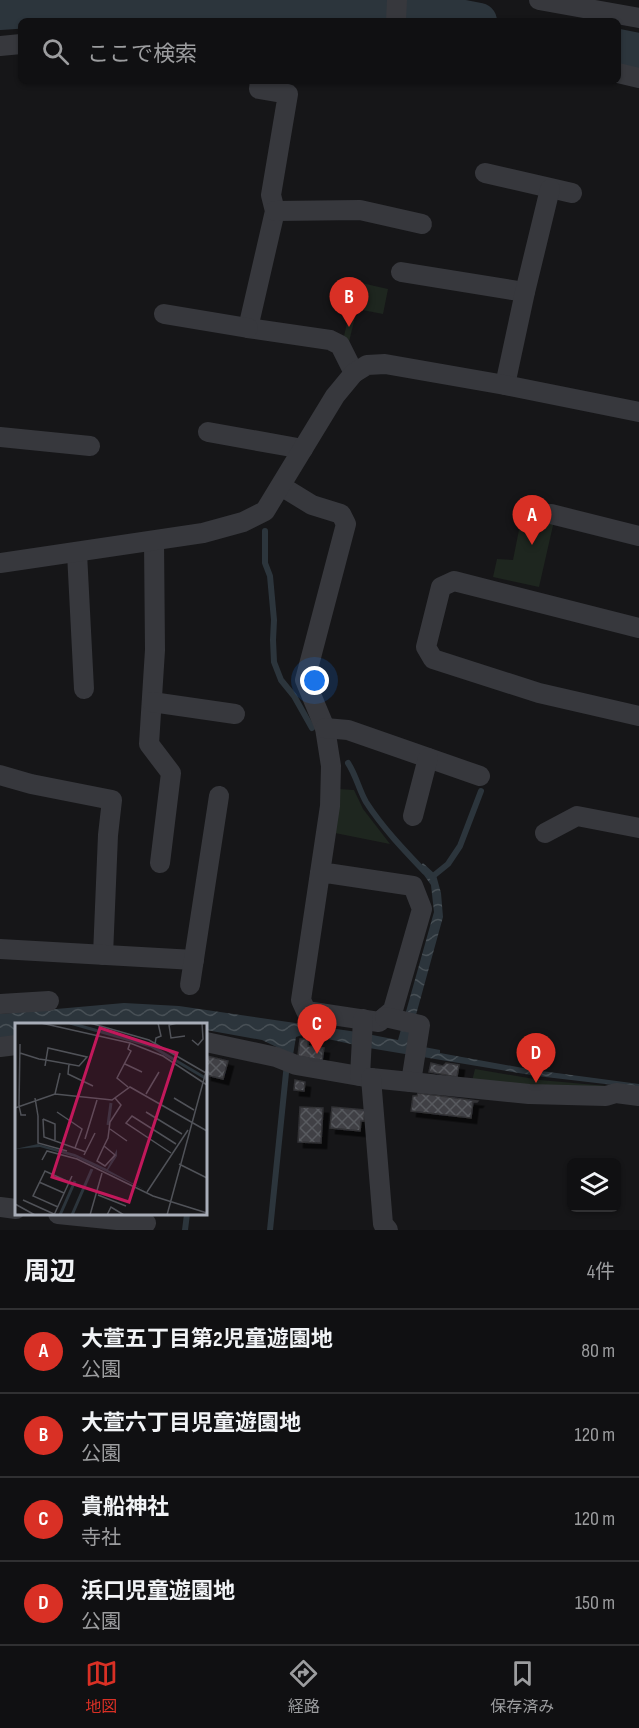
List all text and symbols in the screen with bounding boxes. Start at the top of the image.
search box [18,18,621,84]
icon: search [39,35,72,68]
text: ここで検索 [87,41,197,68]
pin: B [330,278,368,327]
pin: A [512,496,552,545]
your location [300,666,329,695]
pin: C [298,1004,336,1054]
inset map [15,1023,207,1215]
pin: D [516,1034,556,1083]
map controls [567,1158,621,1212]
button: layers [567,1158,621,1212]
text: 周辺 [24,1257,76,1288]
text: 4件 [587,1260,615,1284]
text: 大萱五丁目第2児童遊園地 [81,1326,333,1353]
text: A [39,1339,48,1363]
text: 80 m [581,1339,615,1363]
text: 公園 [81,1358,121,1382]
text: 大萱六丁目児童遊園地 [81,1410,301,1437]
text: B [39,1423,48,1447]
text: 120 m [575,1423,615,1447]
text: 公園 [81,1442,121,1466]
text: 貴船神社 [81,1494,169,1521]
text: C [38,1507,49,1531]
text: 120 m [575,1507,615,1531]
text: 寺社 [81,1526,121,1550]
text: 浜口児童遊園地 [81,1578,235,1605]
text: D [38,1591,49,1615]
text: 150 m [575,1591,615,1615]
text: 公園 [81,1610,121,1634]
tab: 地図 [85,1657,118,1717]
tab: 経路 [287,1657,320,1717]
tab: 保存済み [490,1657,554,1717]

